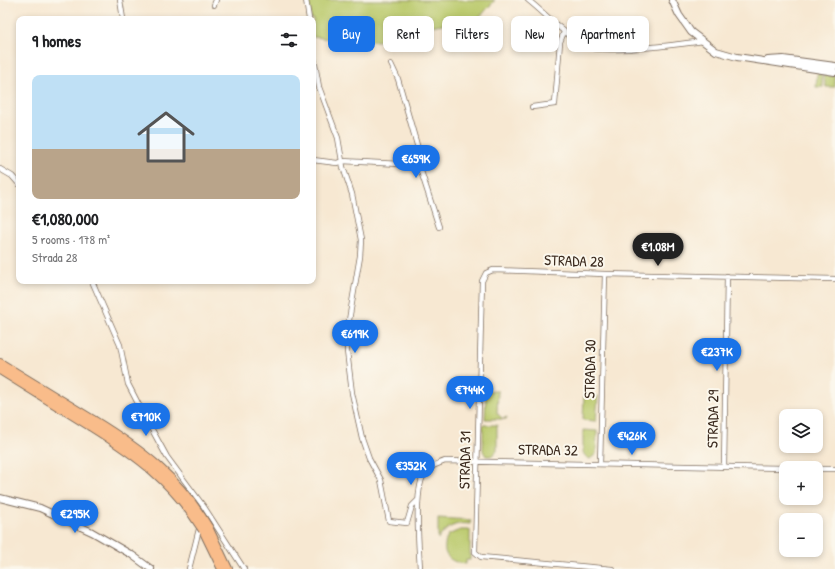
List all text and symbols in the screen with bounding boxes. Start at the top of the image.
chip: Buy [328,16,375,52]
chip: Rent [383,16,434,52]
chip: Filters [442,16,503,52]
chip: New [511,16,559,52]
chip: Apartment [567,16,649,52]
text: 9 homes [32,29,81,52]
icon: filters [278,29,300,51]
icon: home [130,101,202,173]
pin: €659K [388,145,444,179]
text: €659K [402,149,430,167]
text: €1,080,000 [32,207,99,230]
text: 5 rooms · 178 m² [32,230,110,248]
pin: €1.08M [625,233,691,267]
text: €1.08M [642,237,674,255]
text: Strada 28 [32,248,77,266]
street label: STRADA 28 [544,249,604,272]
pin: €619K [327,320,383,354]
text: €619K [341,324,369,342]
pin: €237K [689,338,745,372]
street label: STRADA 30 [578,339,601,399]
text: €237K [701,342,733,360]
pin: €744K [442,376,498,410]
text: €744K [455,380,485,398]
street label: STRADA 29 [701,389,724,448]
pin: €710K [118,403,174,437]
text: €710K [131,407,161,425]
map controls [779,409,823,557]
button: layers [779,409,823,453]
pin: €426K [604,422,660,456]
text: €426K [617,426,647,444]
street label: STRADA 31 [453,431,476,489]
street label: STRADA 32 [518,438,578,461]
pin: €352K [383,452,439,486]
text: €352K [396,456,426,474]
button: + [779,461,823,505]
pin: €295K [47,500,103,534]
text: €295K [60,504,90,522]
button: − [779,513,823,557]

